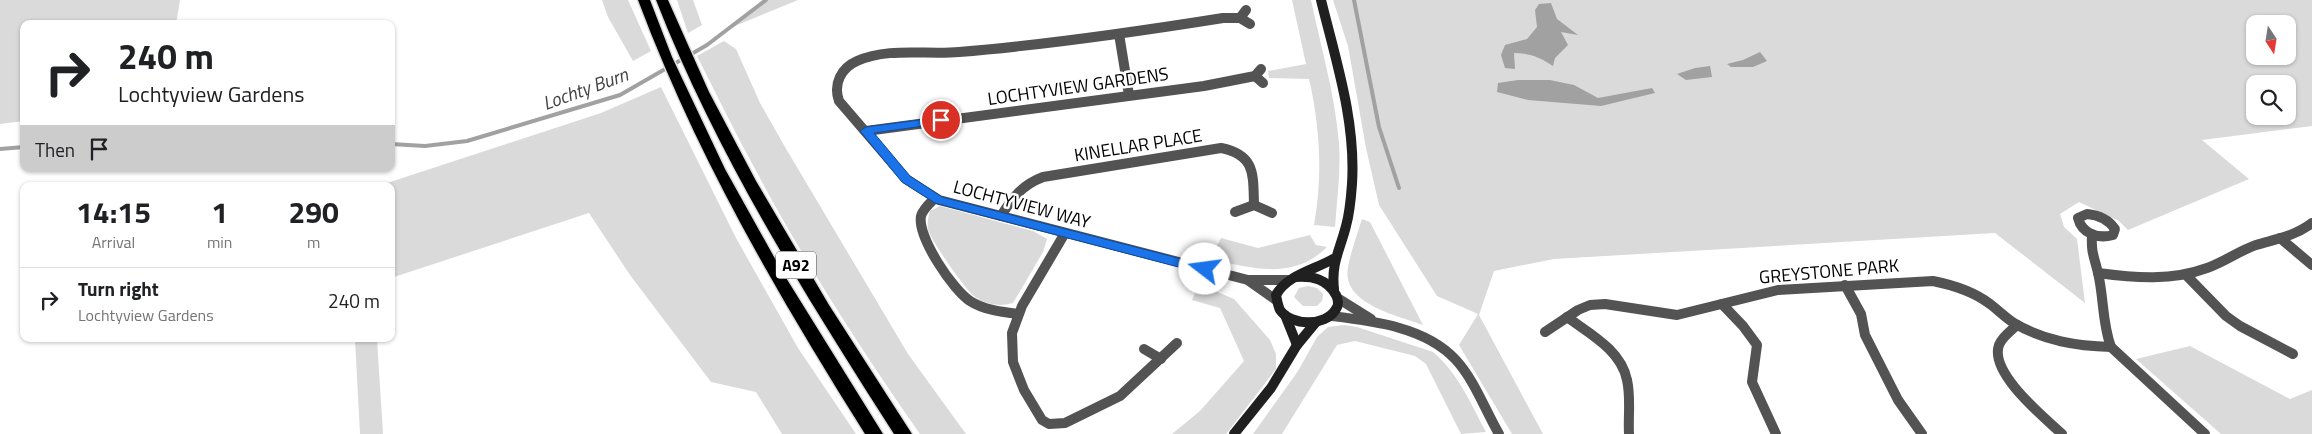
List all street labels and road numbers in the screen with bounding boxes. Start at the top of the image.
street label: LOCHTYVIEW GARDENS [986,60,1170,112]
street label: KINELLAR PLACE [1072,122,1204,168]
street label: LOCHTYVIEW WAY [950,173,1094,235]
street label: GREYSTONE PARK [1758,251,1900,291]
road number: A92 [776,252,816,278]

